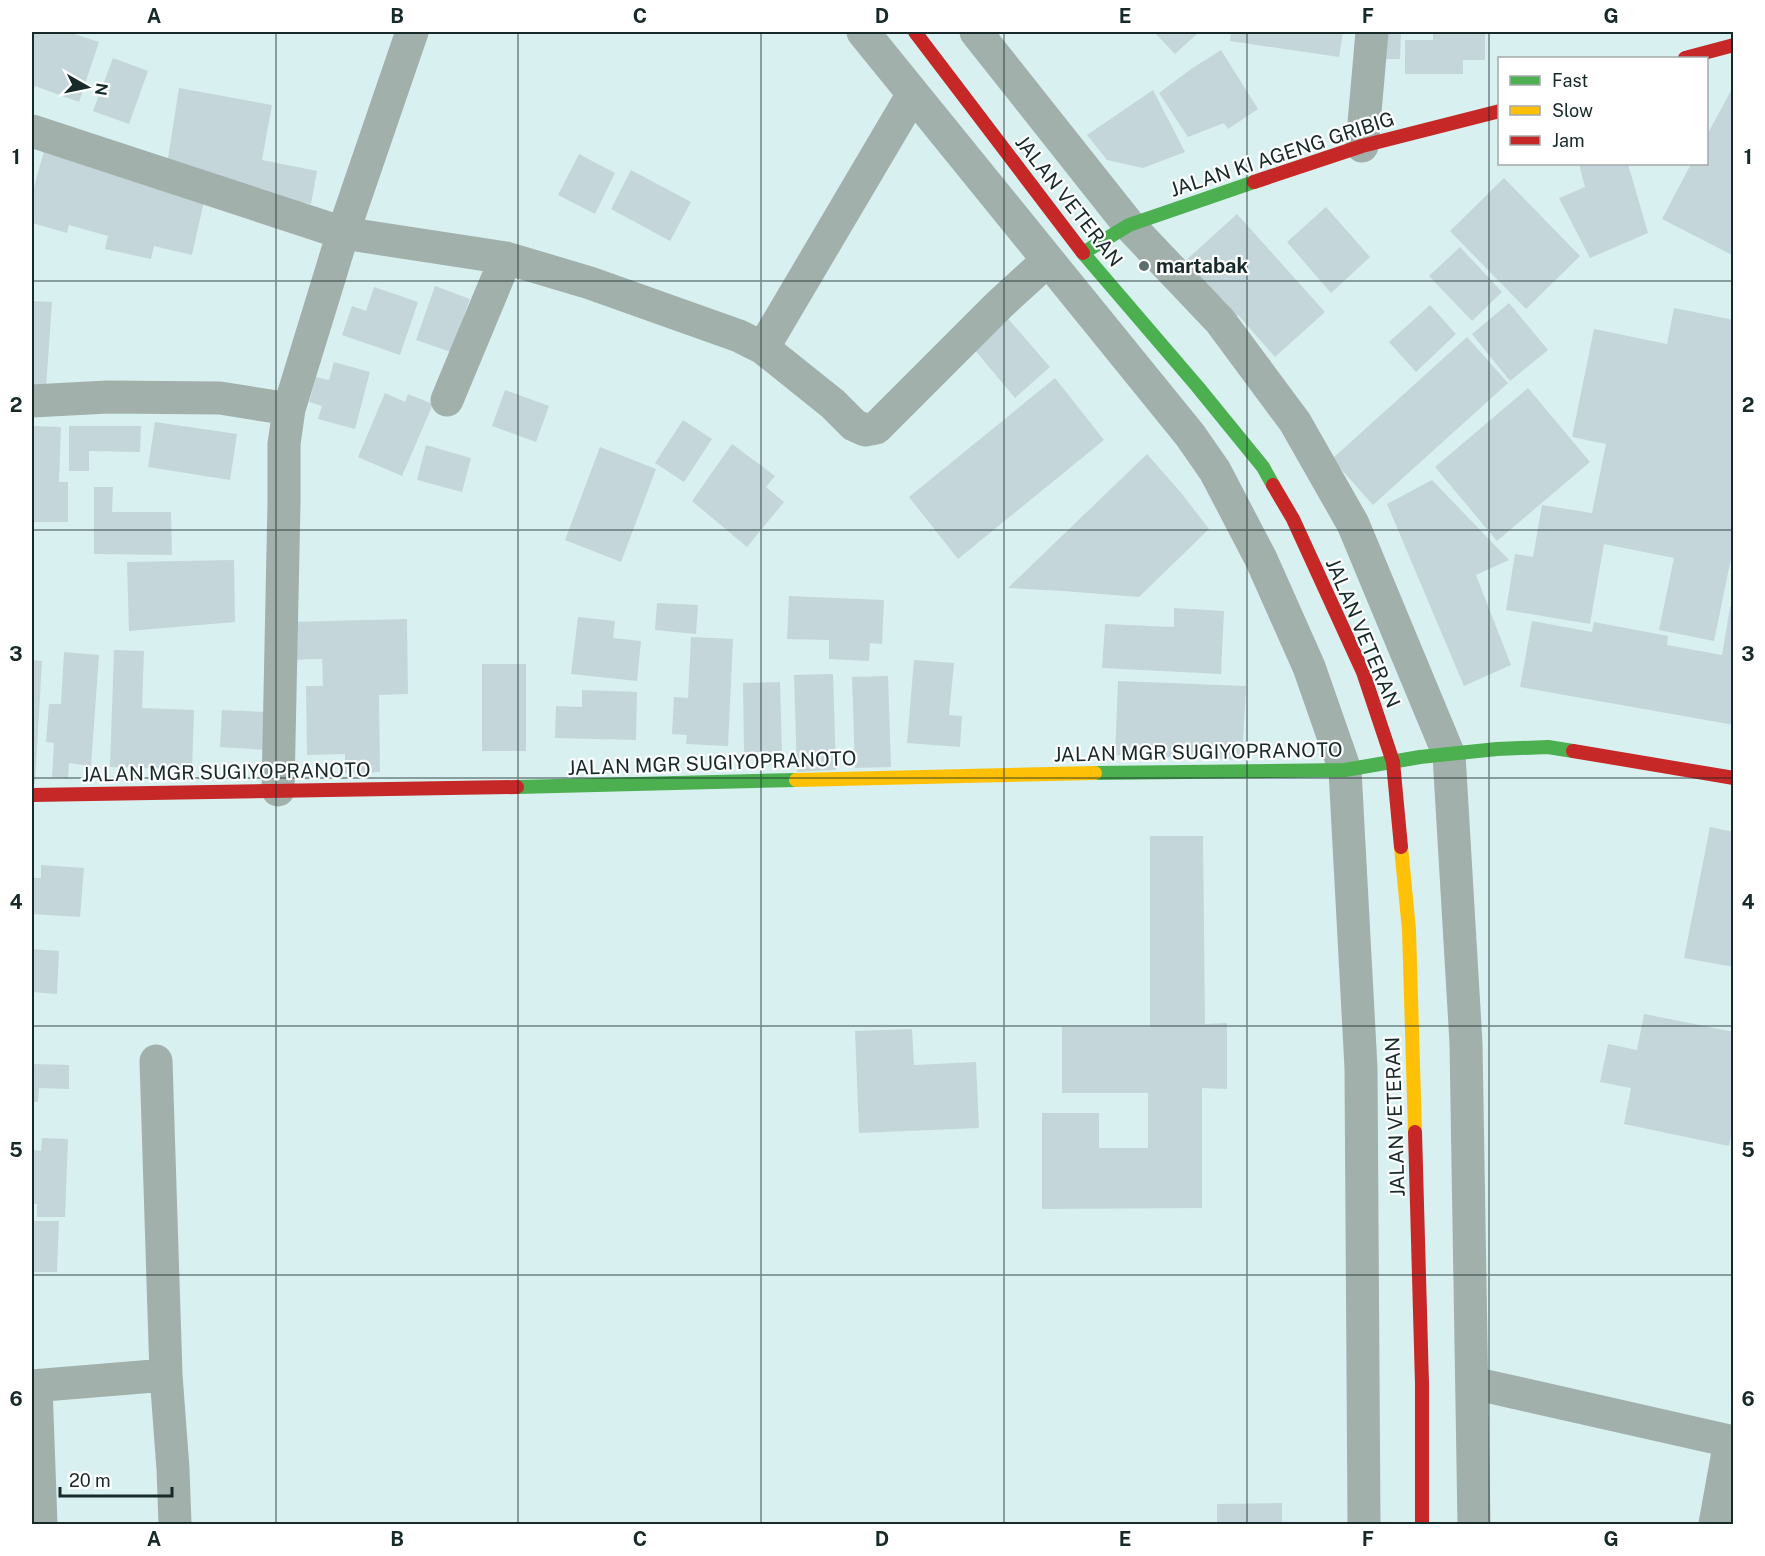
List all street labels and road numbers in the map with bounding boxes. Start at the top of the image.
street label: JALAN KI AGENG GRIBIG [1167,106,1397,202]
street label: JALAN VETERAN [1010,130,1128,272]
street label: JALAN VETERAN [1321,555,1405,711]
street label: JALAN MGR SUGIYOPRANOTO [1053,737,1343,767]
street label: JALAN MGR SUGIYOPRANOTO [567,746,857,780]
street label: JALAN MGR SUGIYOPRANOTO [81,757,371,787]
street label: JALAN VETERAN [1380,1036,1410,1198]

